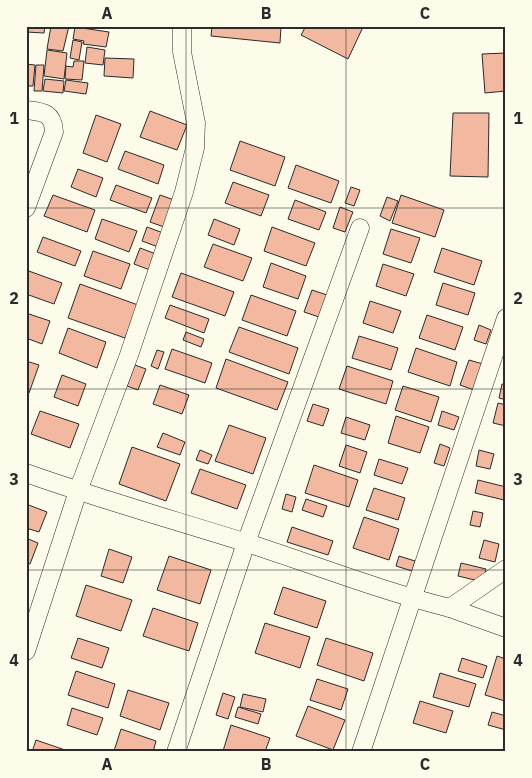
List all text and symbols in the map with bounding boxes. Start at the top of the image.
text: A [102,3,113,23]
text: B [261,3,272,23]
text: C [420,3,430,23]
text: 1 [9,108,19,128]
text: 1 [513,108,523,128]
text: 2 [9,288,19,308]
text: 2 [513,288,523,308]
text: 3 [9,469,19,489]
text: 3 [513,469,523,489]
text: 4 [9,650,19,670]
text: 4 [513,650,523,670]
text: A [102,754,113,774]
text: B [261,754,272,774]
text: C [420,754,430,774]

